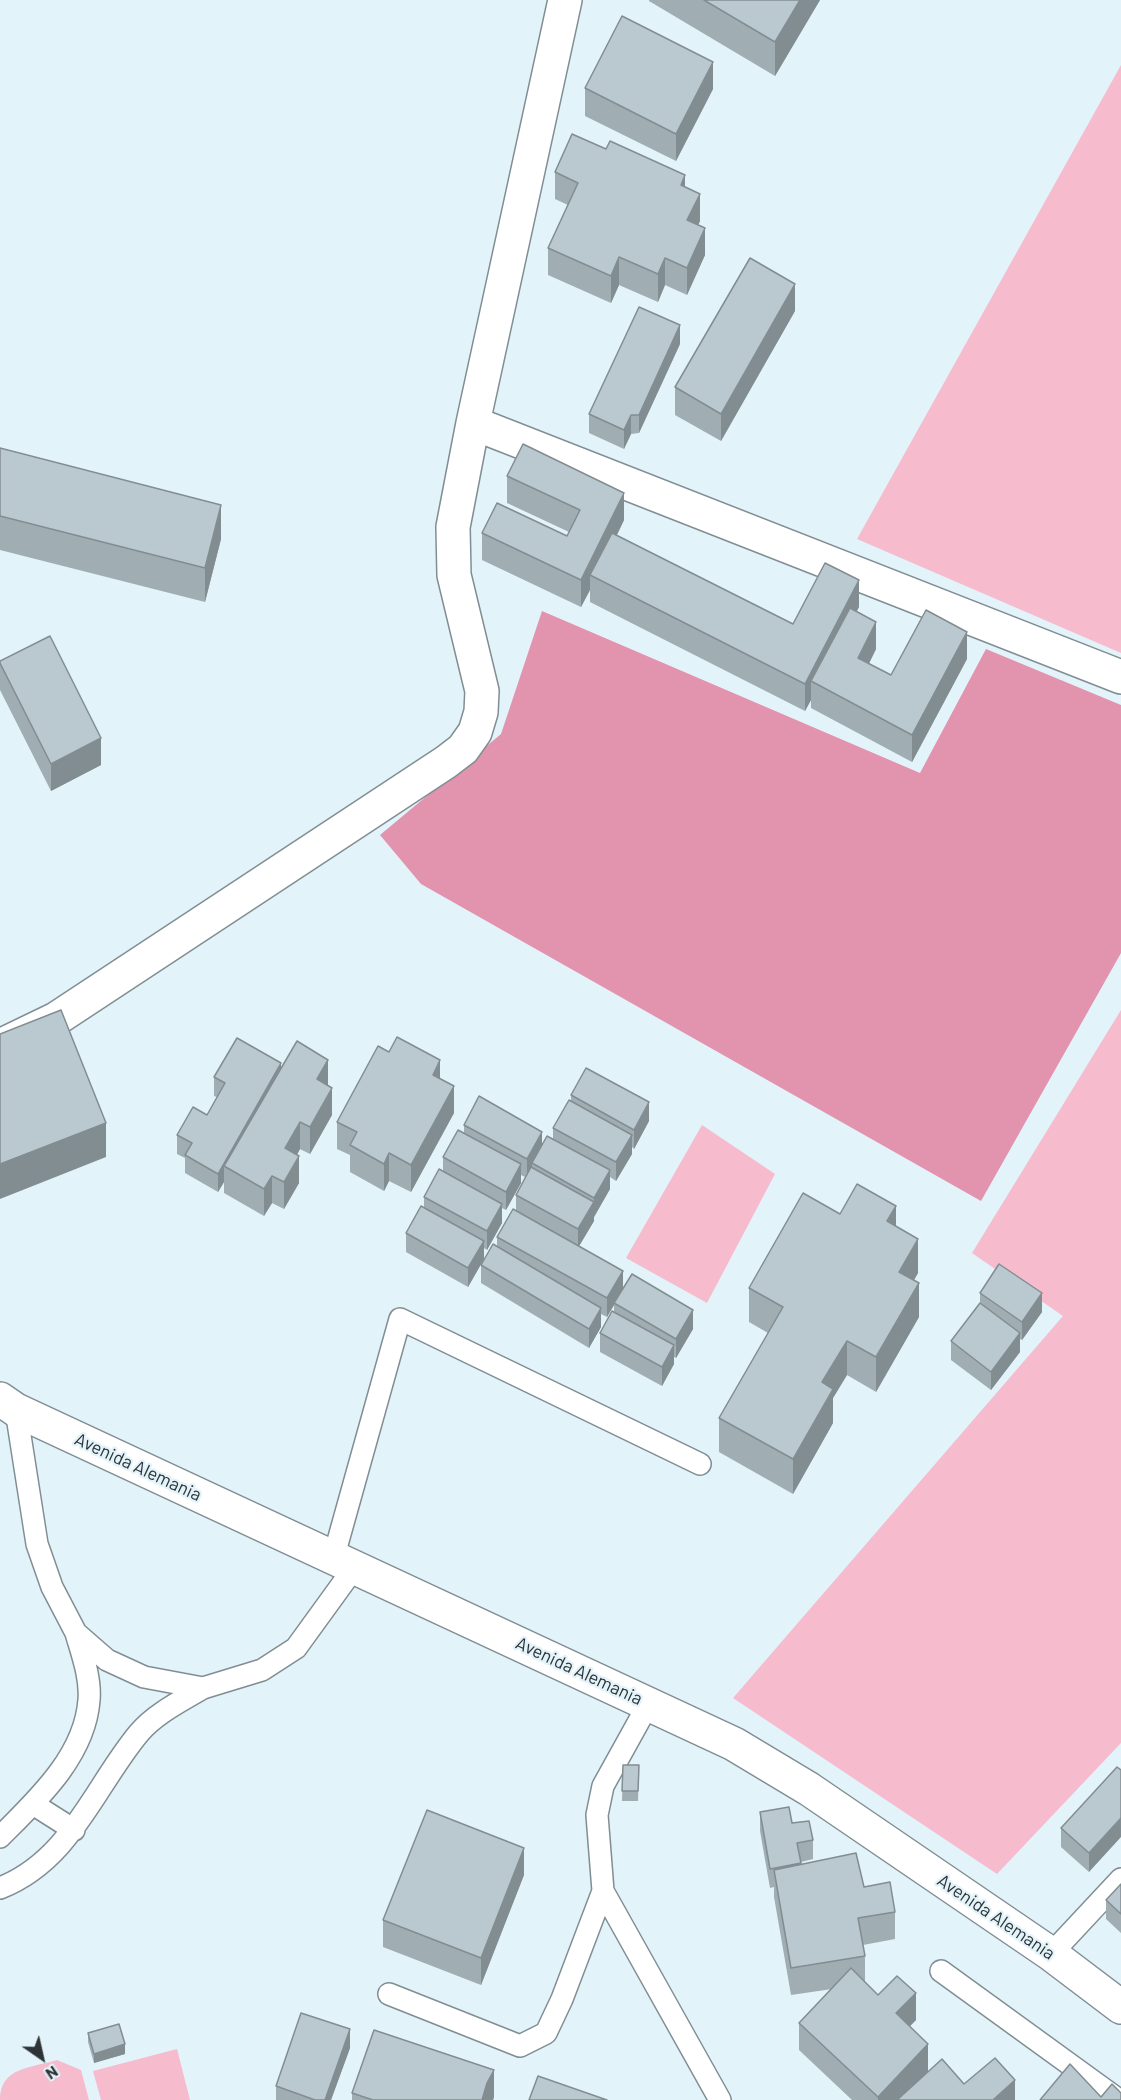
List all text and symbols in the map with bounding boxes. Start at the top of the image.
street label: Avenida Alemania [71,1428,205,1506]
street label: Avenida Alemania [512,1632,646,1710]
street label: Avenida Alemania [933,1870,1059,1964]
north arrow [12,2028,72,2088]
text: N [43,2062,62,2084]

